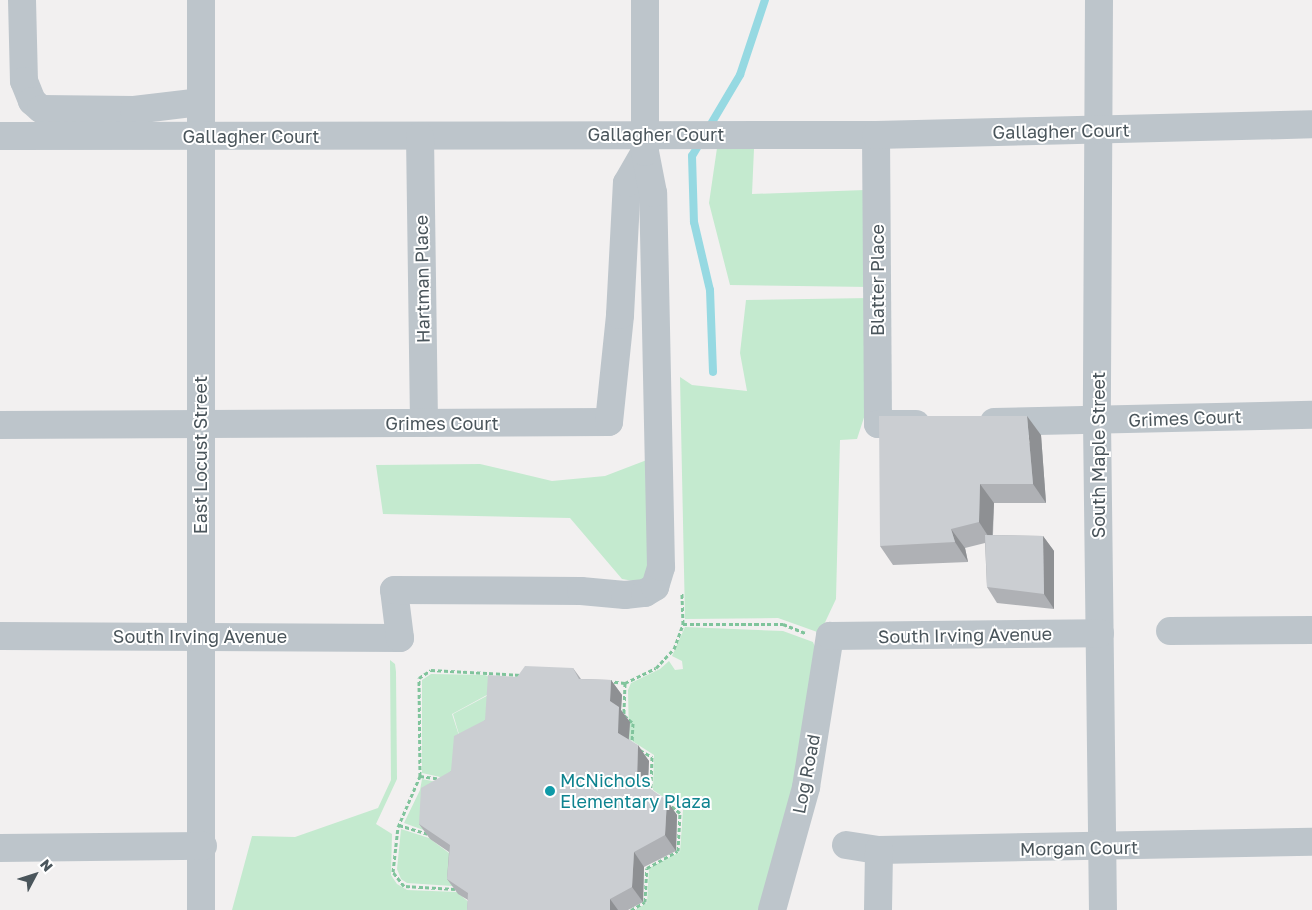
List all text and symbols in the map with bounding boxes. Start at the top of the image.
street label: Gallagher Court [992,119,1130,143]
street label: Gallagher Court [587,123,725,145]
street label: Gallagher Court [182,125,320,147]
street label: Hartman Place [410,215,434,343]
street label: Blatter Place [866,224,888,336]
street label: South Maple Street [1087,372,1109,538]
street label: East Locust Street [189,376,211,534]
street label: Grimes Court [1128,405,1242,431]
street label: Grimes Court [385,412,499,434]
street label: South Irving Avenue [878,623,1052,647]
street label: South Irving Avenue [113,625,287,647]
street label: Log Road [788,732,824,816]
place label: McNichols Elementary Plaza [560,770,711,812]
marker: McNichols Elementary Plaza [544,785,556,797]
street label: Morgan Court [1020,836,1138,860]
north arrow [10,850,60,900]
text: N [37,855,57,875]

